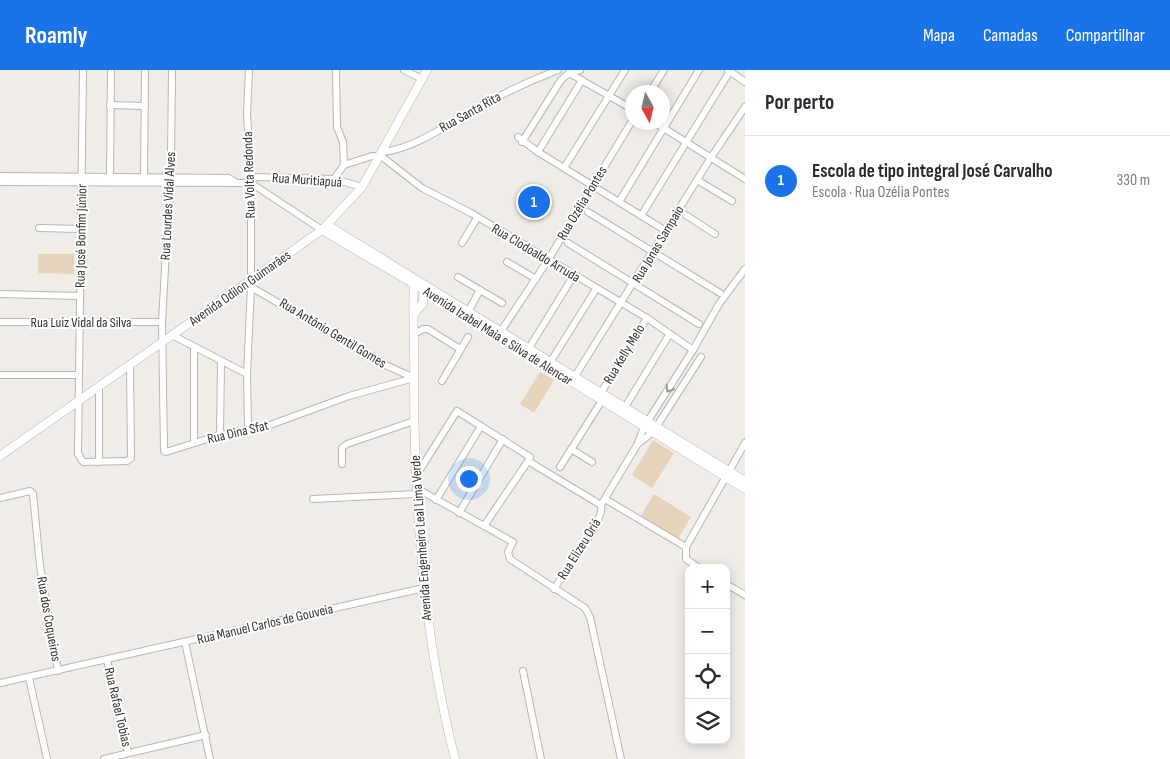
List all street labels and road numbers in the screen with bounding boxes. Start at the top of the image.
street label: Rua Santa Rita [436,88,504,136]
street label: Rua Volta Redonda [239,131,259,219]
street label: Rua Lourdes Vídal Alves [157,151,179,261]
street label: Rua Ozélia Pontes [553,163,611,243]
street label: Rua Muritiapuá [271,169,343,191]
street label: Rua José Bonfim Júnior [72,184,90,288]
street label: Rua Jonas Sampaio [628,202,688,286]
street label: Rua Clodoaldo Arruda [489,220,583,286]
street label: Avenida Odilon Guimarães [185,246,294,330]
street label: Avenida Izabel Maia e Silva de Alencar [419,282,576,389]
street label: Rua Antônio Gentil Gomes [276,294,390,372]
street label: Rua Luiz Vidal da Silva [30,314,132,331]
street label: Rua Kelly Melo [599,321,649,387]
street label: Rua Dina Sfat [206,417,270,447]
street label: Avenida Engenheiro Leal Lima Verde [407,455,435,622]
street label: Rua Elizeu Oriá [554,515,604,583]
street label: Rua dos Coqueiros [33,575,65,663]
street label: Rua Manuel Carlos de Gouveia [195,600,335,648]
street label: Rua Rafael Tobias [101,666,135,748]

